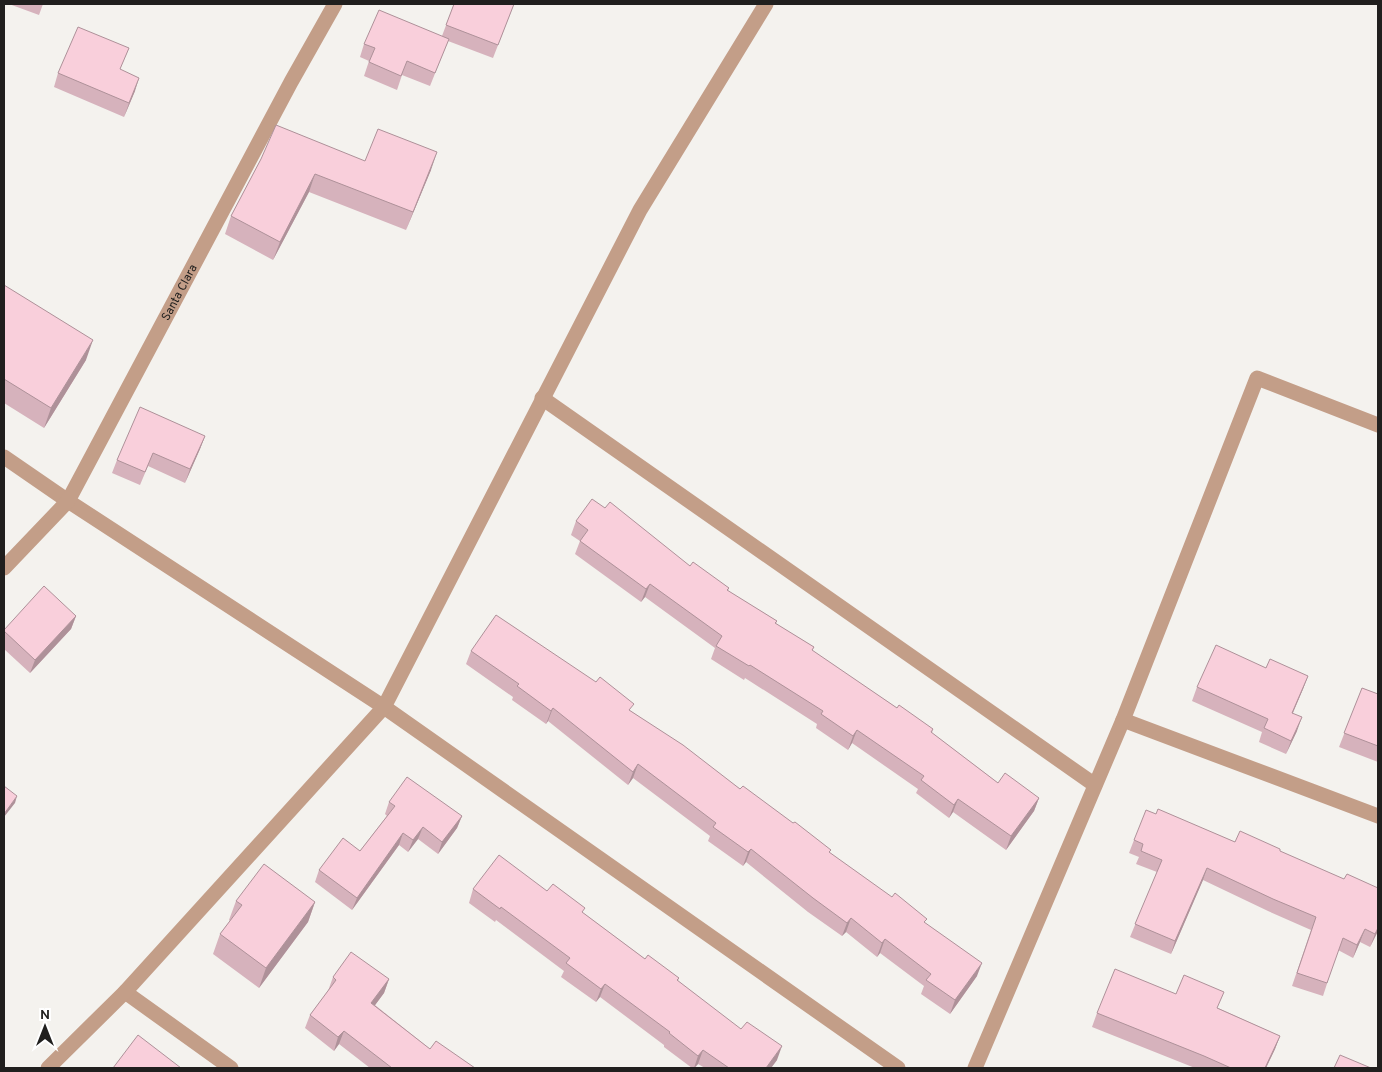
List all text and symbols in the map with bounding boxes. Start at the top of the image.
street label: Santa Clara [158,262,202,324]
north arrow [20,1002,70,1052]
text: N [40,1007,50,1024]

